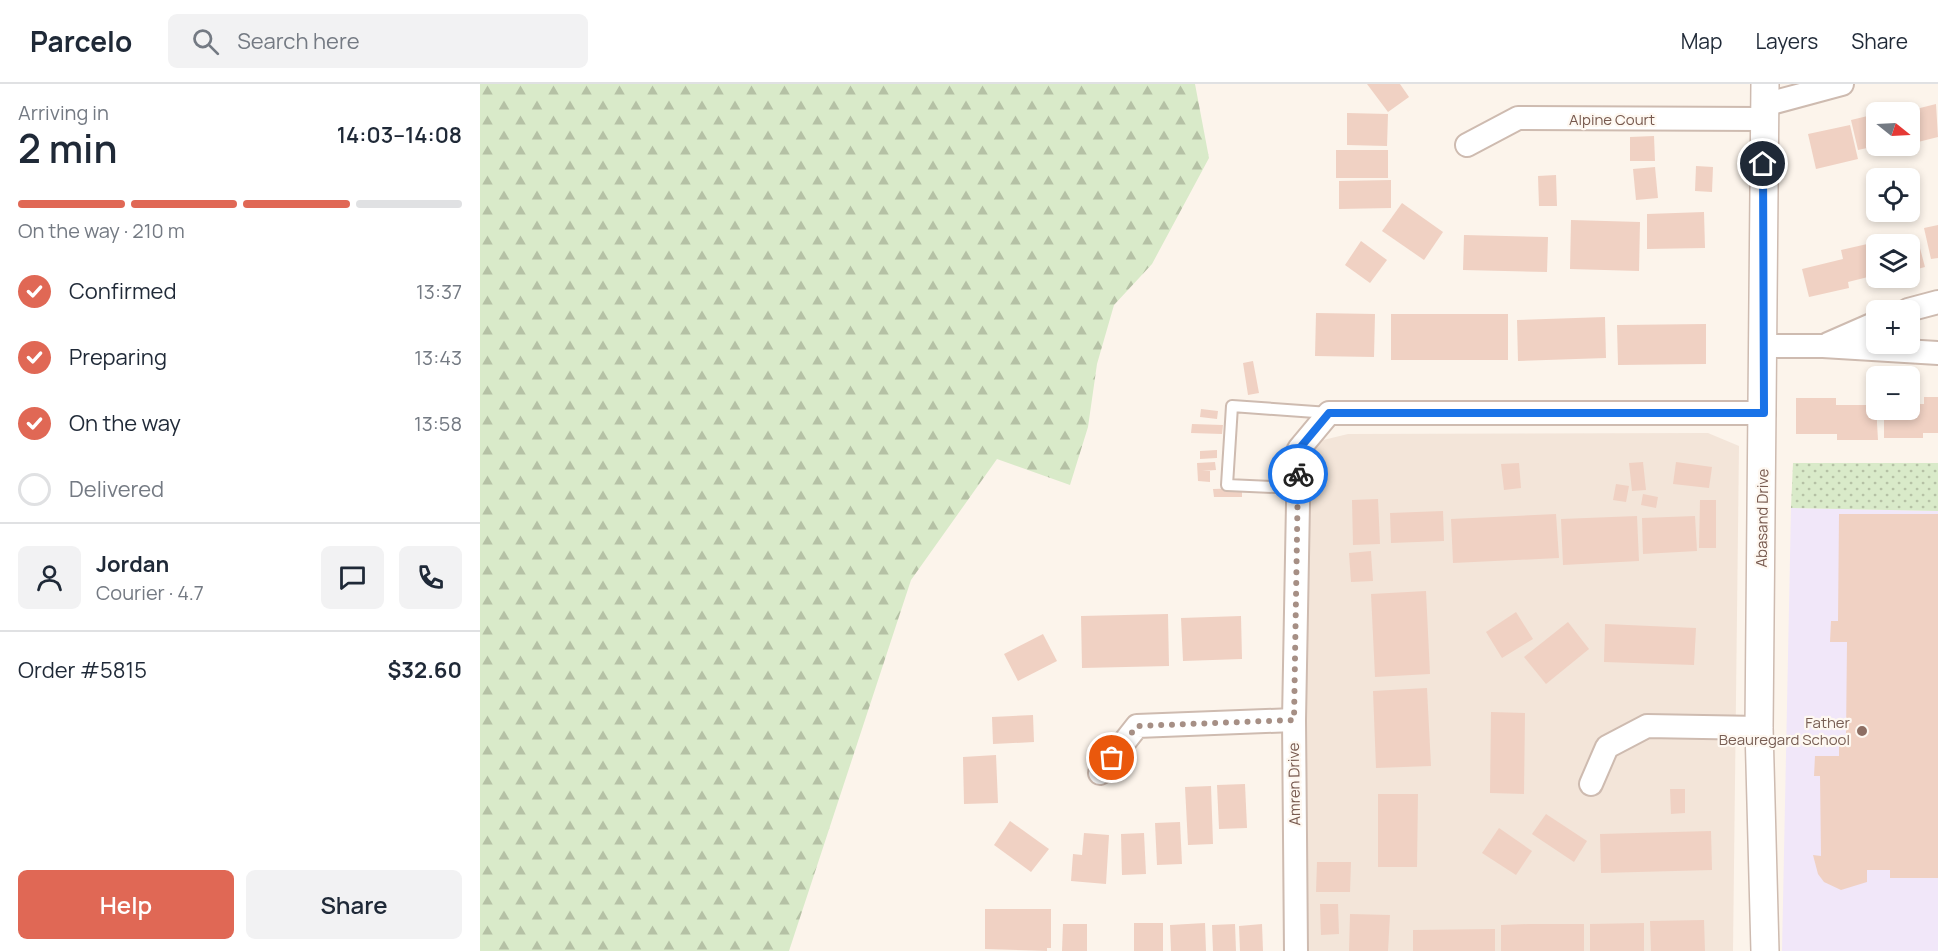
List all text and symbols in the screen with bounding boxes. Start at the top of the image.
search box [168,14,588,68]
text: Parcelo [30,22,132,60]
icon: search [189,25,222,58]
text: Search here [237,26,360,56]
text: Map [1681,27,1722,55]
text: Layers [1755,27,1818,55]
text: Share [1851,27,1908,55]
text: Arriving in [18,99,109,126]
north arrow [1866,102,1920,156]
map controls [1866,102,1920,420]
street label: Alpine Court [1569,109,1655,130]
text: 14:03–14:08 [337,120,462,150]
text: 2 min [18,121,117,175]
pin [1737,138,1788,189]
icon: home [1746,147,1779,180]
button: locate [1866,168,1920,222]
text: On the way · 210 m [18,217,185,244]
button: layers [1866,234,1920,288]
icon: check [18,275,51,308]
text: Confirmed [69,276,177,306]
text: 13:37 [416,278,462,305]
button: + [1866,300,1920,354]
icon: check [18,341,51,374]
text: Preparing [69,342,167,372]
text: 13:43 [414,344,462,371]
button: − [1866,366,1920,420]
icon: check [18,407,51,440]
text: On the way [69,408,181,438]
text: 13:58 [414,410,462,437]
courier [1268,444,1328,504]
icon: bike [1282,458,1315,491]
street label: Abasand Drive [1751,468,1773,568]
text: Delivered [69,474,164,504]
button: person [18,546,81,609]
button: chat [321,546,384,609]
button: phone [399,546,462,609]
text: Jordan [96,549,169,579]
text: Courier · 4.7 [96,579,204,606]
text: Order #5815 [18,655,147,685]
text: $32.60 [387,655,462,685]
place label: Father Beauregard School [1719,712,1851,750]
marker: Father Beauregard School [1855,724,1869,738]
pin [1086,732,1137,783]
icon: bag [1095,741,1128,774]
street label: Amren Drive [1283,742,1305,826]
button: Help [18,870,234,939]
button: Share [246,870,462,939]

